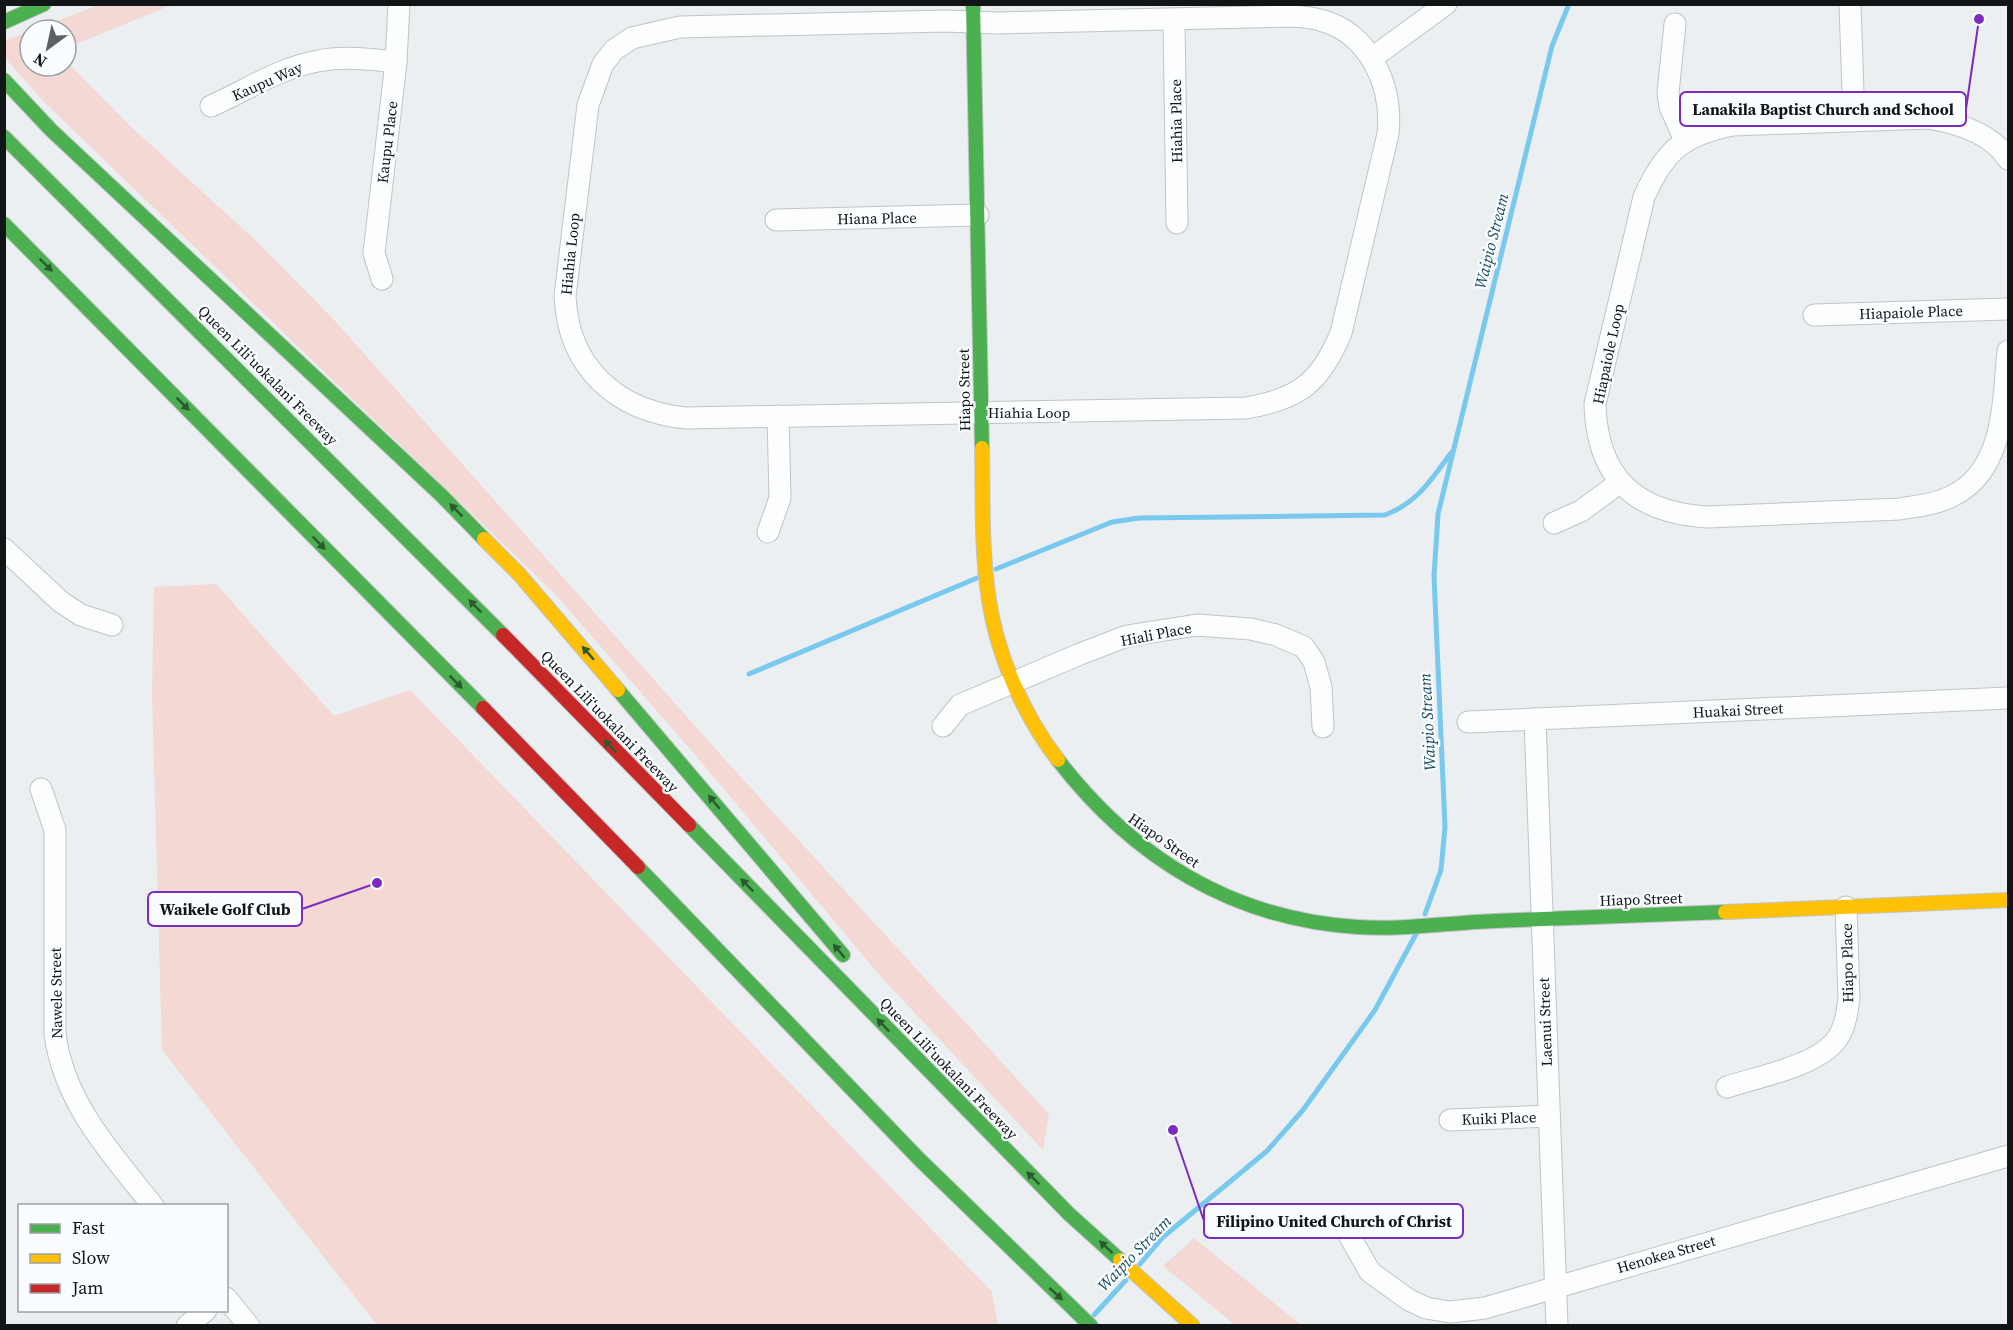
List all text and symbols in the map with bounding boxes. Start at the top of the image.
north arrow [18,18,78,78]
text: N [29,48,51,73]
street label: Kaupu Way [228,56,306,106]
street label: Hiahia Place [1165,78,1187,163]
callout: Lanakila Baptist Church and School [1680,92,1966,126]
text: Lanakila Baptist Church and School [1692,98,1954,120]
street label: Kaupu Place [372,99,403,184]
water label: Waipio Stream [1469,191,1513,291]
street label: Hiana Place [837,207,917,229]
street label: Hiahia Loop [555,212,585,296]
one-way arrow [38,258,52,272]
street label: Queen Liliʻuokalani Freeway [193,300,343,450]
street label: Hiapaiole Place [1859,300,1964,324]
street label: Hiapaiole Loop [1587,302,1629,406]
street label: Hiapo Street [953,348,975,432]
one-way arrow [175,397,189,411]
street label: Hiahia Loop [988,402,1071,423]
one-way arrow [449,503,463,517]
one-way arrow [312,536,326,550]
one-way arrow [468,599,482,613]
street label: Hiali Place [1119,617,1194,651]
street label: Queen Liliʻuokalani Freeway [536,645,684,797]
one-way arrow [581,645,594,661]
water label: Waipio Stream [1413,673,1441,771]
one-way arrow [449,675,463,689]
street label: Huakai Street [1692,697,1784,723]
one-way arrow [604,739,618,753]
one-way arrow [707,794,720,810]
street label: Hiapo Street [1124,808,1204,872]
one-way arrow [740,879,754,893]
street label: Hiapo Street [1599,887,1683,911]
callout: Waikele Golf Club [148,892,302,926]
text: Waikele Golf Club [160,898,291,920]
street label: Hiapo Place [1836,923,1858,1003]
one-way arrow [833,944,846,959]
street label: Nawele Street [45,947,67,1039]
street label: Laenui Street [1533,977,1557,1067]
street label: Queen Liliʻuokalani Freeway [875,992,1023,1144]
one-way arrow [876,1017,890,1032]
street label: Kuiki Place [1461,1106,1537,1130]
one-way arrow [1027,1171,1041,1185]
legend [18,1204,228,1312]
callout: Filipino United Church of Christ [1204,1204,1463,1238]
water label: Waipio Stream [1092,1210,1176,1296]
text: Filipino United Church of Christ [1216,1210,1452,1232]
text: Fast [72,1215,105,1240]
street label: Henokea Street [1614,1230,1718,1278]
one-way arrow [1098,1240,1113,1254]
text: Slow [72,1245,110,1270]
text: Jam [71,1275,104,1300]
one-way arrow [1049,1287,1064,1301]

